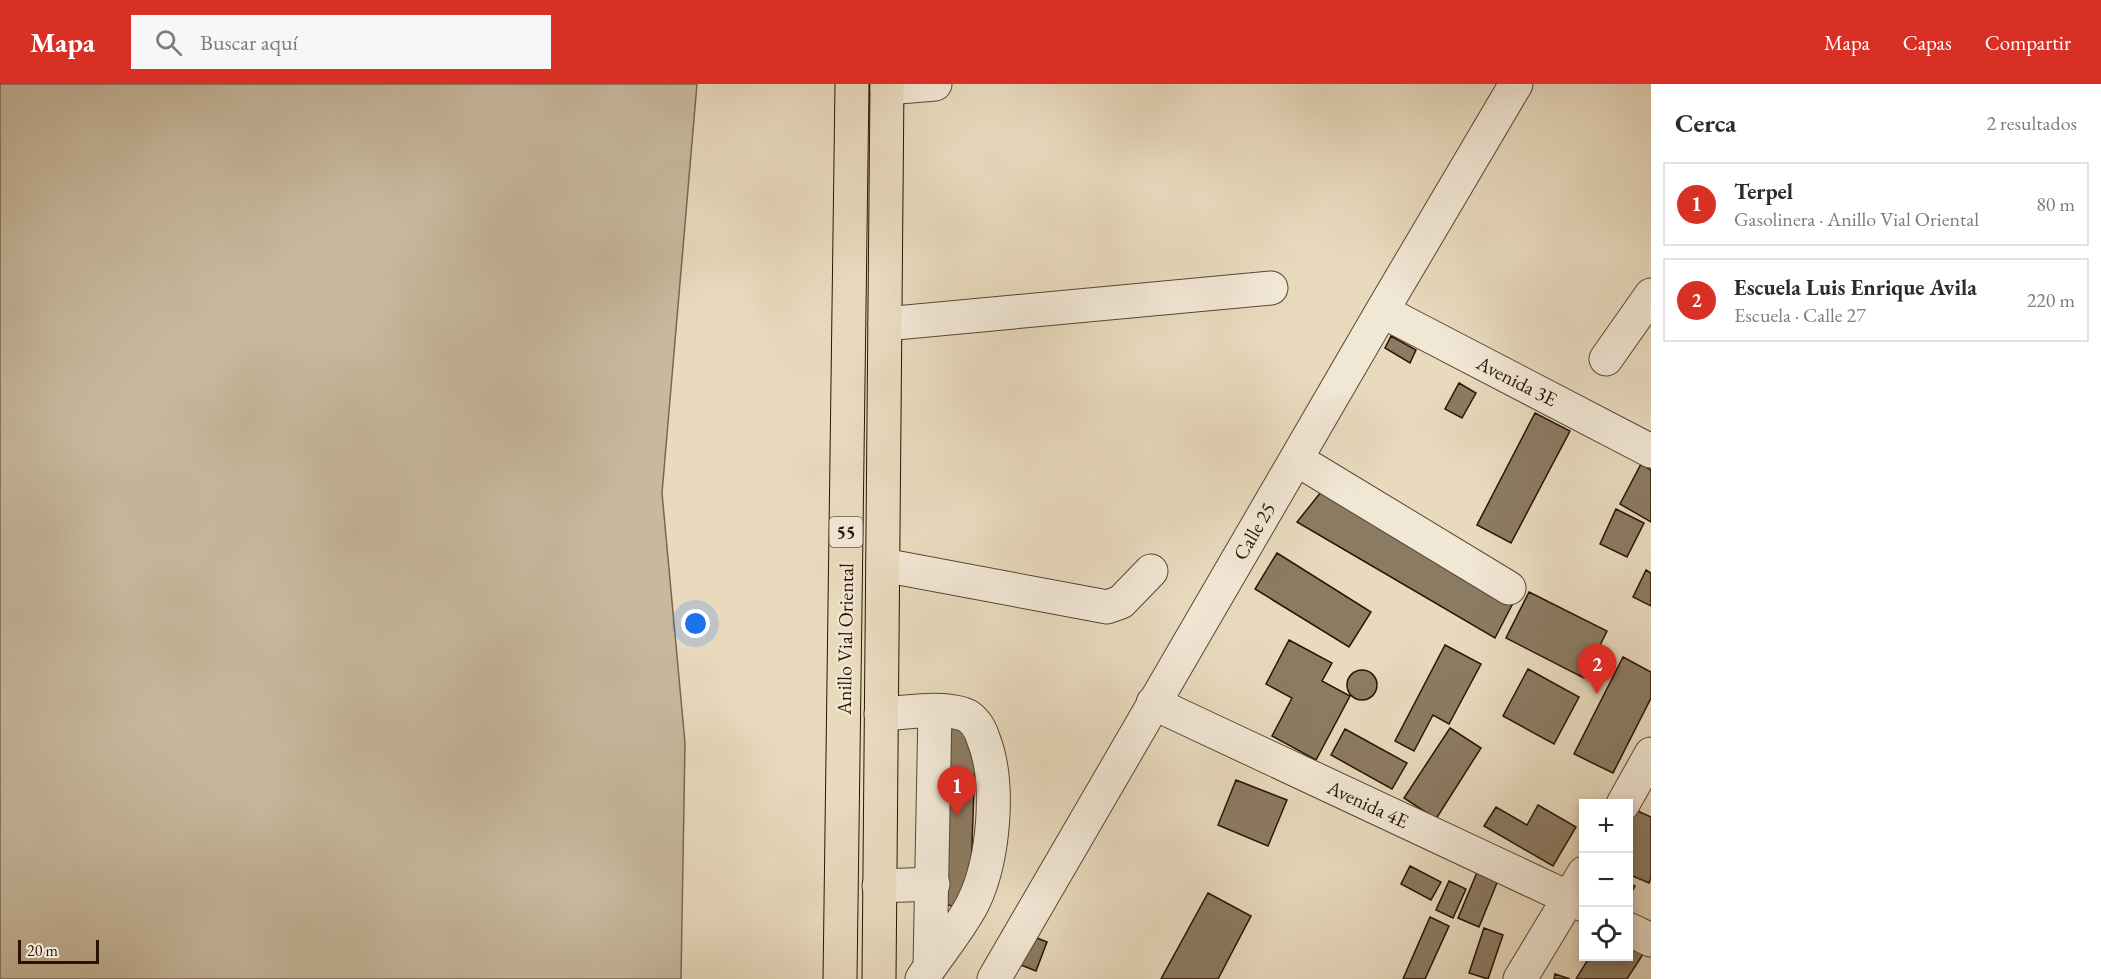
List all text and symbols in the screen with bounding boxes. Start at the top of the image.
search box [131,15,551,69]
text: Mapa [30,24,95,60]
icon: search [152,26,185,59]
text: Buscar aquí [200,28,298,57]
text: Mapa [1824,29,1870,56]
text: Capas [1903,29,1952,56]
text: Compartir [1985,29,2071,56]
text: Cerca [1675,106,1736,140]
text: 2 resultados [1986,110,2077,136]
text: Terpel [1734,177,1793,206]
text: 1 [1691,191,1702,217]
text: 80 m [2036,191,2075,217]
text: Gasolinera · Anillo Vial Oriental [1734,206,1979,232]
text: Escuela Luis Enrique Avila [1734,273,1977,302]
text: 2 [1691,287,1702,313]
text: 220 m [2027,287,2075,313]
text: Escuela · Calle 27 [1734,302,1866,328]
street label: Avenida 3E [1471,349,1562,412]
street label: Calle 25 [1227,497,1281,565]
road number: 55 [830,517,862,547]
street label: Anillo Vial Oriental [831,563,859,716]
your location [681,609,710,638]
pin: 2 [1578,644,1616,694]
pin: 1 [938,766,976,816]
street label: Avenida 4E [1322,773,1413,834]
map controls [1579,799,1633,961]
button: + [1579,799,1633,853]
button: − [1579,853,1633,907]
button: locate [1579,907,1633,961]
scale bar [18,937,99,964]
text: 20 m [27,940,58,961]

